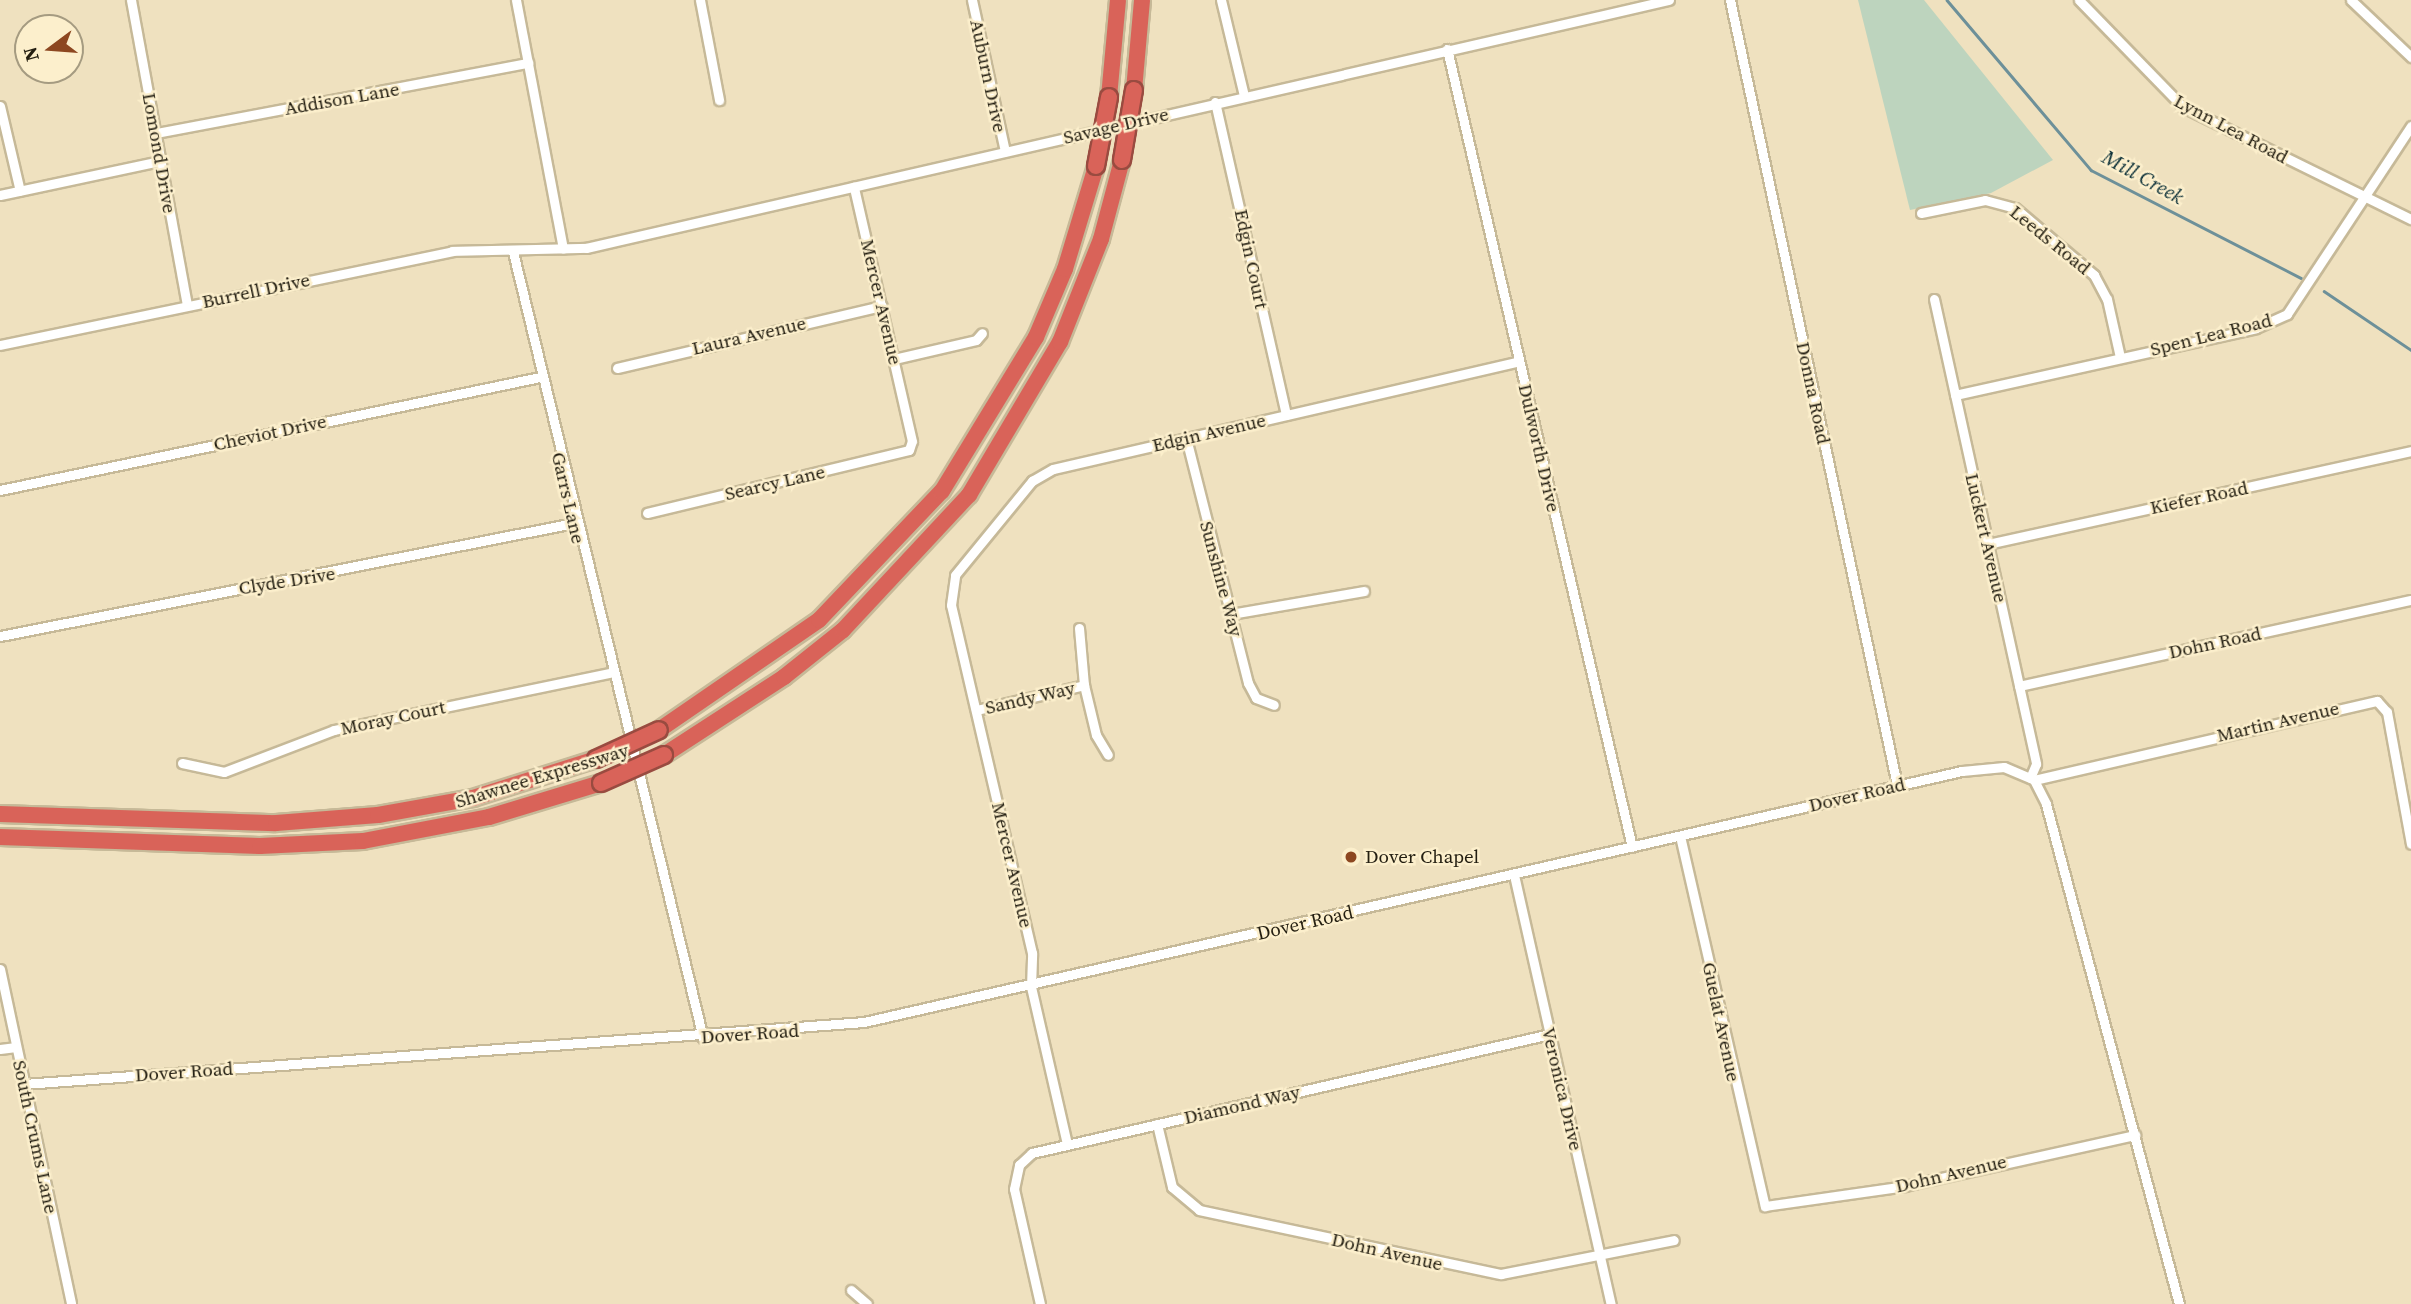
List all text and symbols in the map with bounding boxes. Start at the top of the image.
north arrow [14,14,84,84]
street label: Auburn Drive [965,17,1011,135]
text: N [16,44,45,64]
street label: Addison Lane [283,78,401,120]
street label: Lynn Lea Road [2170,89,2292,169]
street label: Lomond Drive [137,91,181,215]
street label: Savage Drive [1061,103,1171,149]
water label: Mill Creek [2098,144,2188,210]
street label: Leeds Road [2005,201,2095,279]
street label: Edgin Court [1229,207,1273,311]
street label: Mercer Avenue [855,237,907,367]
street label: Burrell Drive [200,268,312,314]
street label: Spen Lea Road [2148,309,2274,361]
street label: Laura Avenue [690,312,808,360]
street label: Donna Road [1791,340,1835,446]
street label: Dulworth Drive [1513,382,1565,514]
street label: Edgin Avenue [1150,409,1268,457]
street label: Cheviot Drive [211,410,329,456]
street label: Garrs Lane [546,450,590,546]
street label: Searcy Lane [723,460,827,506]
street label: Luckert Avenue [1960,471,2012,605]
street label: Kiefer Road [2148,477,2250,519]
street label: Sunshine Way [1195,519,1247,639]
street label: Clyde Drive [237,562,337,600]
street label: Dohn Road [2167,622,2263,664]
street label: Sandy Way [983,677,1077,719]
street label: Moray Court [339,696,447,740]
street label: Martin Avenue [2215,697,2341,747]
street label: Shawnee Expressway [453,739,631,813]
street label: Dover Road [1807,773,1907,817]
street label: Mercer Avenue [986,800,1038,930]
place label: Dover Chapel [1365,846,1479,868]
marker: Dover Chapel [1343,849,1359,865]
street label: Dover Road [1255,901,1355,945]
street label: Guelat Avenue [1697,960,1745,1084]
street label: Dover Road [700,1019,800,1049]
street label: Veronica Drive [1537,1025,1587,1153]
street label: Dover Road [134,1057,234,1087]
street label: South Crums Lane [8,1058,62,1216]
street label: Diamond Way [1181,1080,1303,1130]
street label: Dohn Avenue [1893,1150,2009,1198]
street label: Dohn Avenue [1329,1228,1445,1276]

